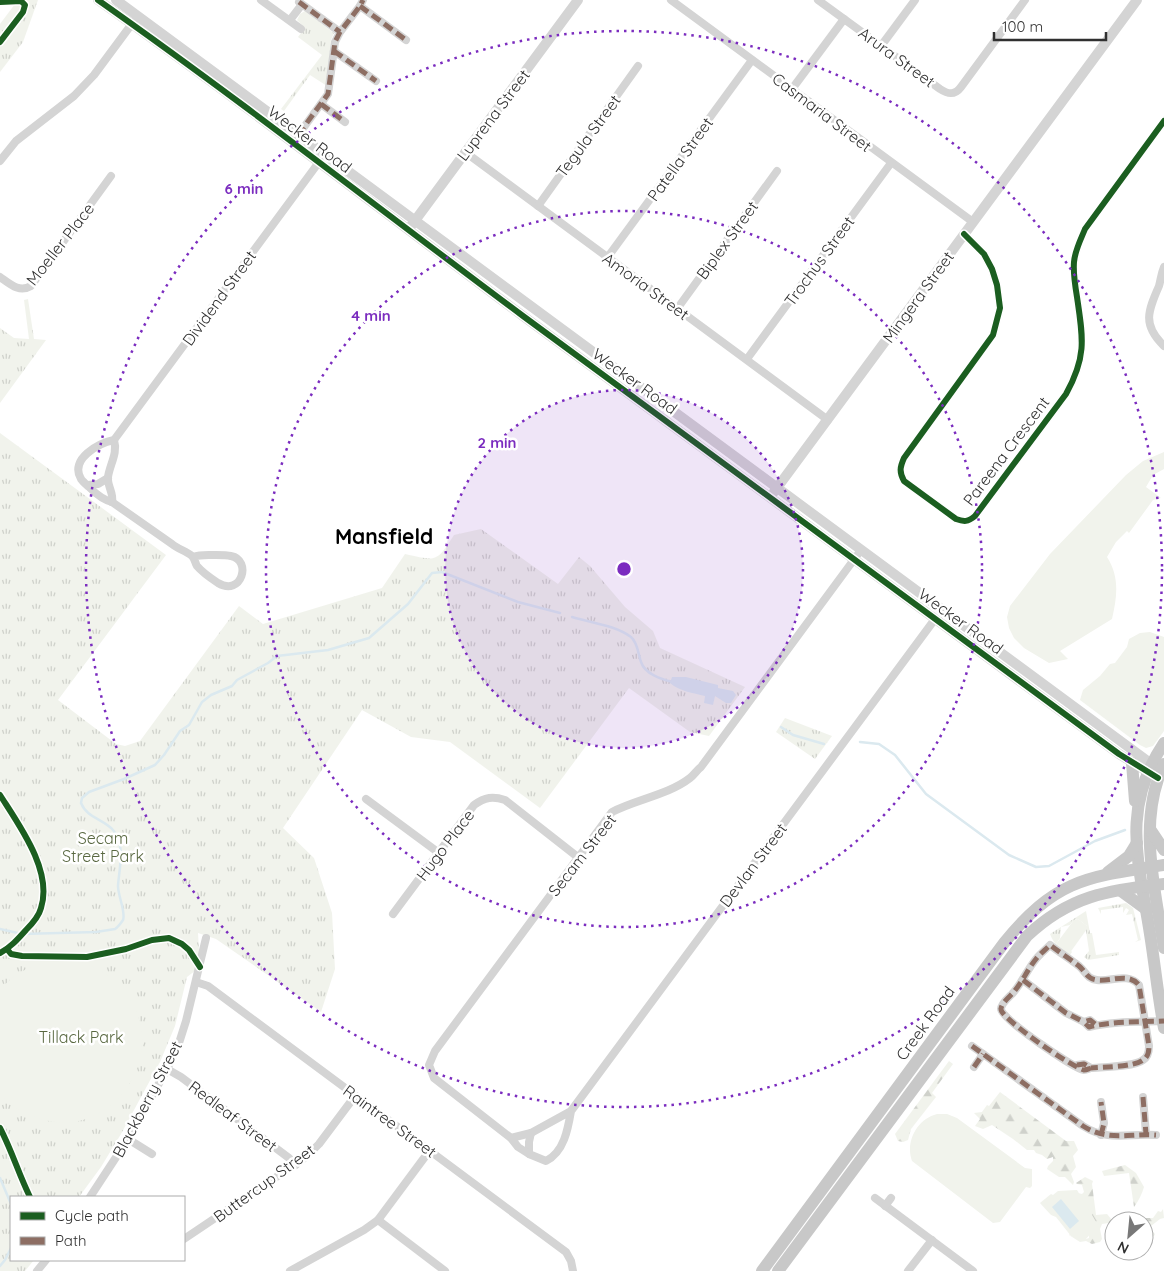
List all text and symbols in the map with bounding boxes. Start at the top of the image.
scale bar [994,10,1106,42]
text: 100 m [1002,17,1043,36]
street label: Arura Street [855,23,939,91]
street label: Luprena Street [452,65,534,165]
street label: Casmaria Street [768,68,876,156]
street label: Tegula Street [551,91,625,181]
street label: Wecker Road [264,101,356,177]
street label: Patella Street [643,113,717,205]
text: 6 min [225,179,263,198]
street label: Biplex Street [692,197,762,283]
street label: Moeller Place [22,199,98,289]
street label: Trochus Street [780,212,858,310]
street label: Dividend Street [178,247,260,349]
street label: Mingera Street [878,247,958,347]
street label: Amoria Street [599,248,693,324]
text: 4 min [351,306,391,325]
street label: Wecker Road [589,344,681,418]
street label: Pareena Crescent [959,393,1053,509]
text: 2 min [477,433,517,452]
district label: Mansfield [335,523,433,549]
centre of rings [615,560,633,578]
street label: Wecker Road [915,584,1007,658]
street label: Hugo Place [412,805,478,885]
street label: Secam Street [544,810,620,900]
street label: Devlan Street [715,819,791,911]
park label: Secam Street Park [62,828,144,866]
street label: Creek Road [891,982,959,1064]
park label: Tillack Park [38,1027,124,1047]
street label: Blackberry Street [108,1037,186,1161]
street label: Redleaf Street [185,1076,281,1156]
street label: Raintree Street [339,1080,441,1162]
street label: Buttercup Street [209,1140,319,1226]
legend [10,1196,185,1261]
text: Cycle path [55,1206,129,1225]
north arrow [1104,1211,1154,1261]
text: Path [55,1231,87,1250]
text: N [1114,1237,1132,1258]

